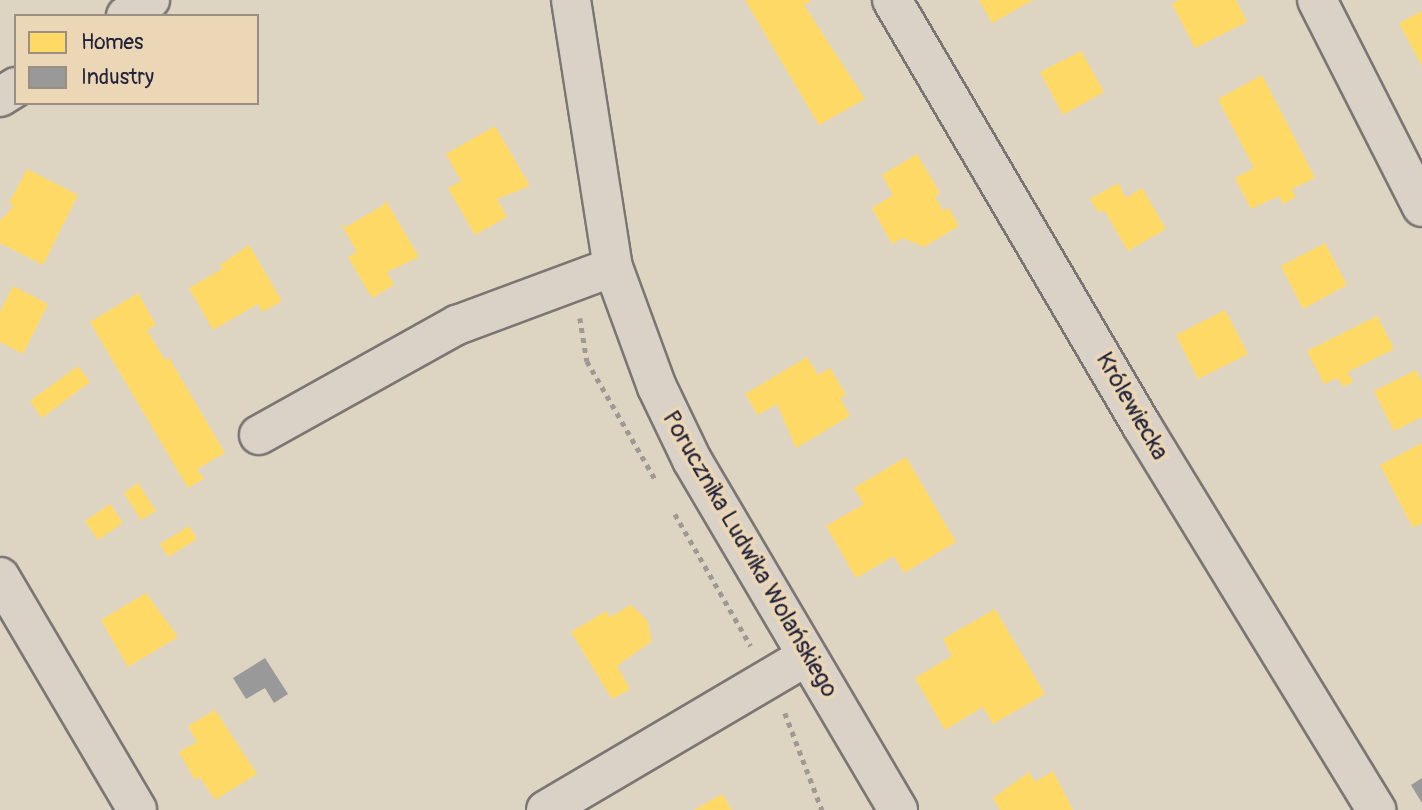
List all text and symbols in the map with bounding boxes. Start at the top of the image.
legend [14,14,259,105]
text: Homes [81,29,143,56]
text: Industry [81,64,154,91]
street label: Królewiecka [1090,347,1174,465]
street label: Porucznika Ludwika Wolańskiego [656,406,844,702]

